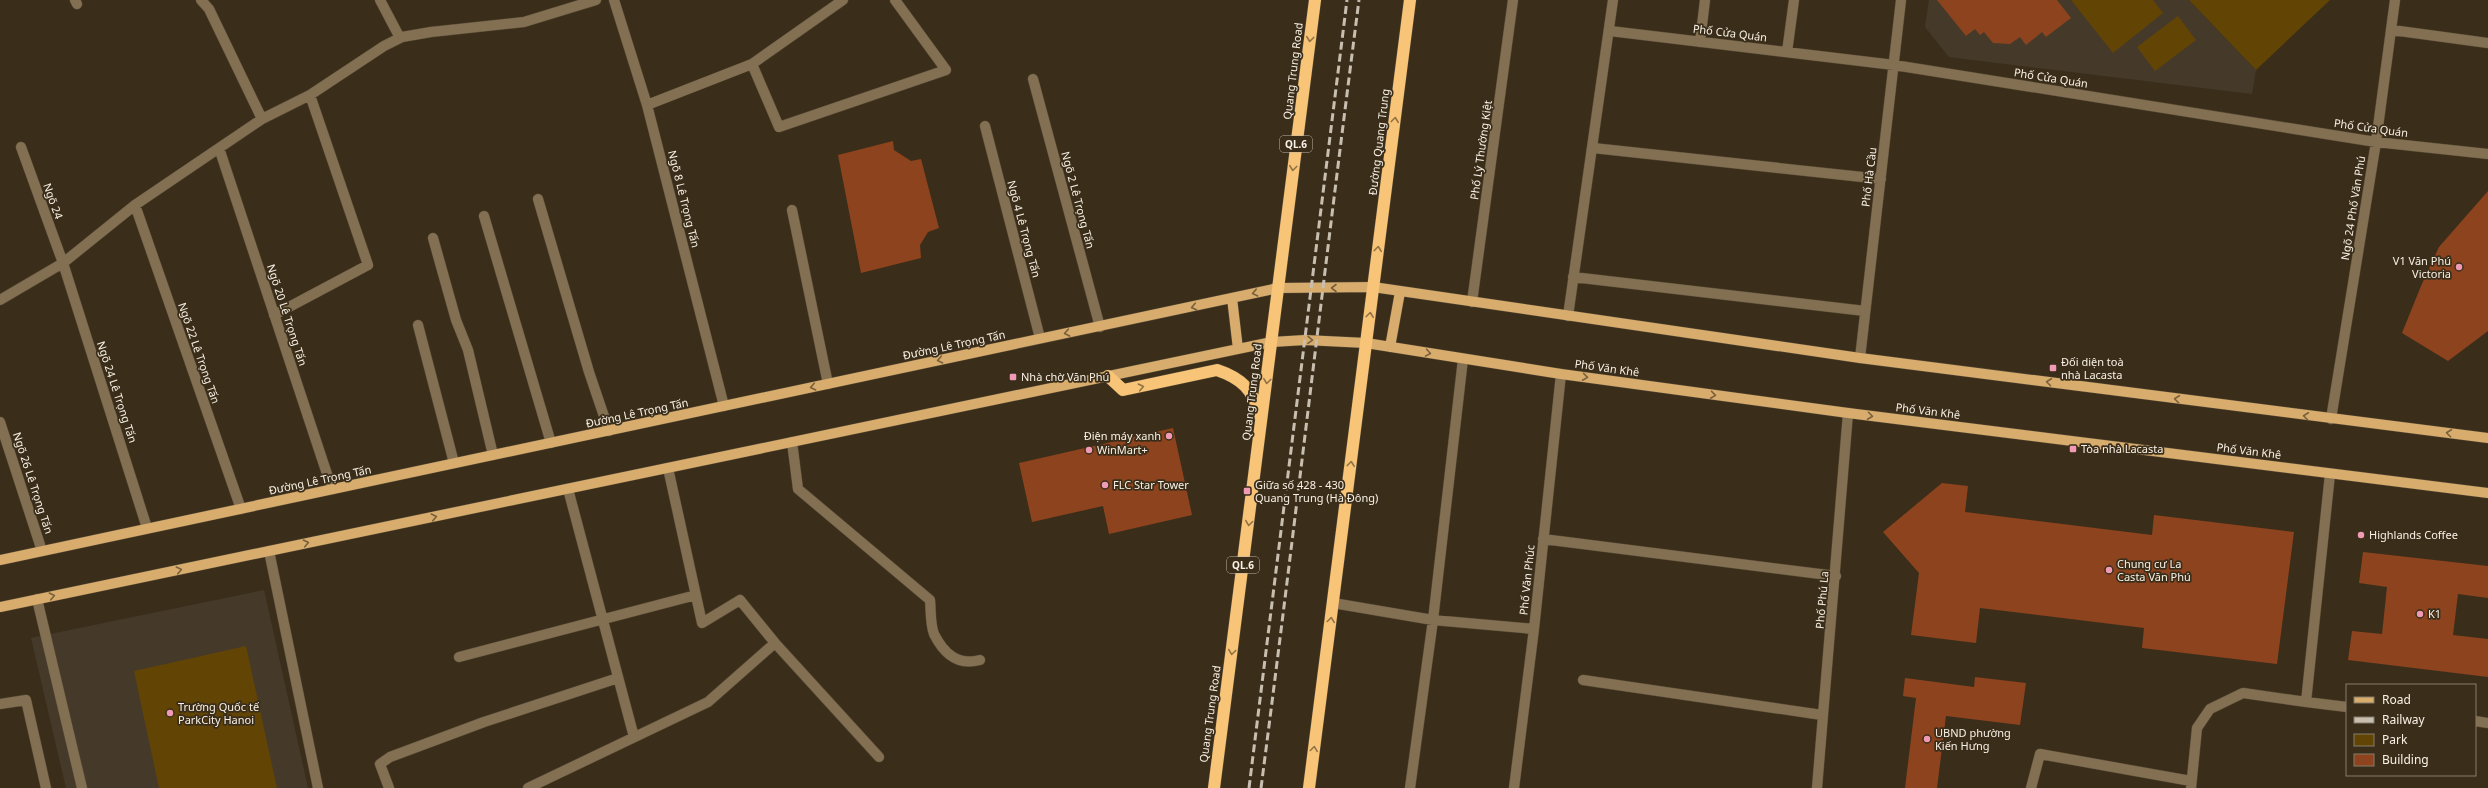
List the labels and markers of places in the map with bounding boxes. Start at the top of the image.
place label: V1 Văn Phú Victoria [2393,253,2451,281]
marker: V1 Văn Phú Victoria [2454,262,2464,272]
place label: Đối diện toà nhà Lacasta [2061,354,2124,382]
marker: Đối diện toà nhà Lacasta [2048,363,2058,373]
place label: Nhà chờ Văn Phú [1021,369,1109,384]
marker: Nhà chờ Văn Phú [1008,372,1018,382]
place label: Điện máy xanh [1084,428,1161,443]
marker: Điện máy xanh [1164,431,1174,441]
place label: Tòa nhà Lacasta [2081,441,2163,456]
place label: WinMart+ [1097,442,1148,457]
marker: Tòa nhà Lacasta [2068,444,2078,454]
marker: WinMart+ [1084,445,1094,455]
place label: FLC Star Tower [1113,477,1189,492]
place label: Giữa số 428 - 430 Quang Trung (Hà Đông) [1255,477,1378,505]
marker: FLC Star Tower [1100,480,1110,490]
marker: Giữa số 428 - 430 Quang Trung (Hà Đông) [1242,486,1252,496]
place label: Highlands Coffee [2369,527,2458,542]
marker: Highlands Coffee [2356,530,2366,540]
place label: Chung cư La Casta Văn Phú [2117,556,2191,584]
marker: Chung cư La Casta Văn Phú [2104,565,2114,575]
place label: K1 [2428,606,2441,621]
marker: K1 [2415,609,2425,619]
place label: Trường Quốc tế ParkCity Hanoi [178,699,260,727]
marker: Trường Quốc tế ParkCity Hanoi [165,708,175,718]
place label: UBND phường Kiến Hưng [1935,725,2011,753]
marker: UBND phường Kiến Hưng [1922,734,1932,744]

